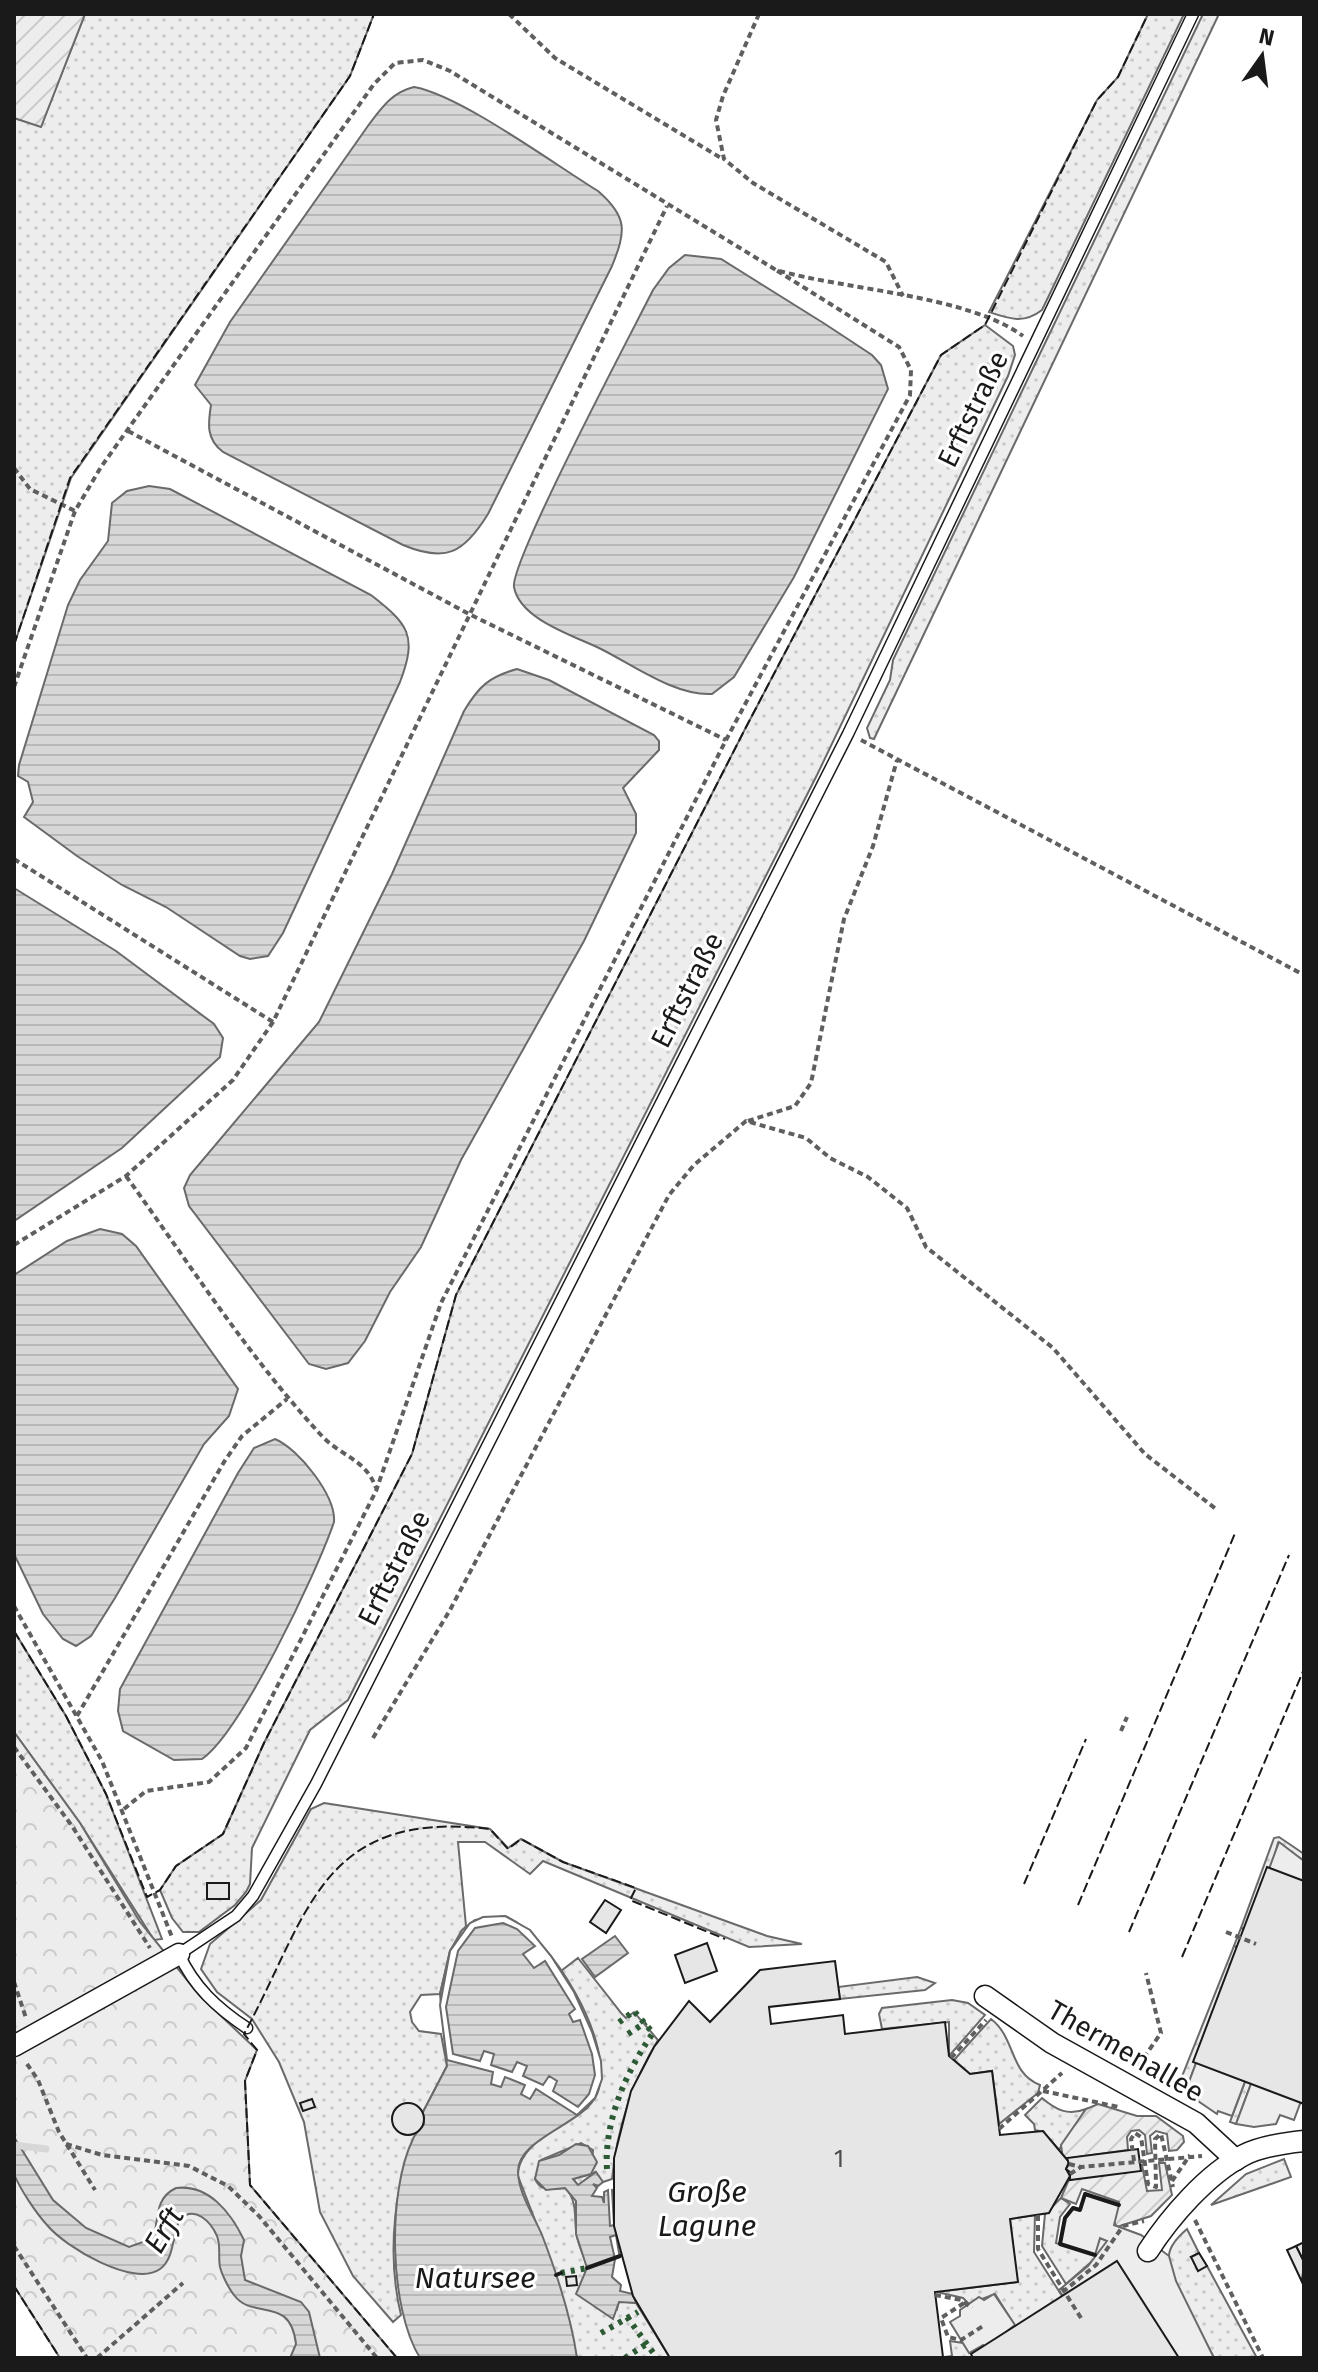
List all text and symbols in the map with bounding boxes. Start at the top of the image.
north arrow [1222,16,1302,96]
text: N [1256,22,1277,52]
street label: Erftstraße [931,346,1015,472]
street label: Erftstraße [644,927,730,1053]
street label: Erftstraße [351,1505,437,1631]
street label: Thermenallee [1042,1993,1210,2109]
house number: 1 [834,2145,844,2173]
water label: Große Lagune [658,2174,756,2244]
water label: Erft [136,2200,192,2260]
water label: Natursee [415,2260,536,2296]

